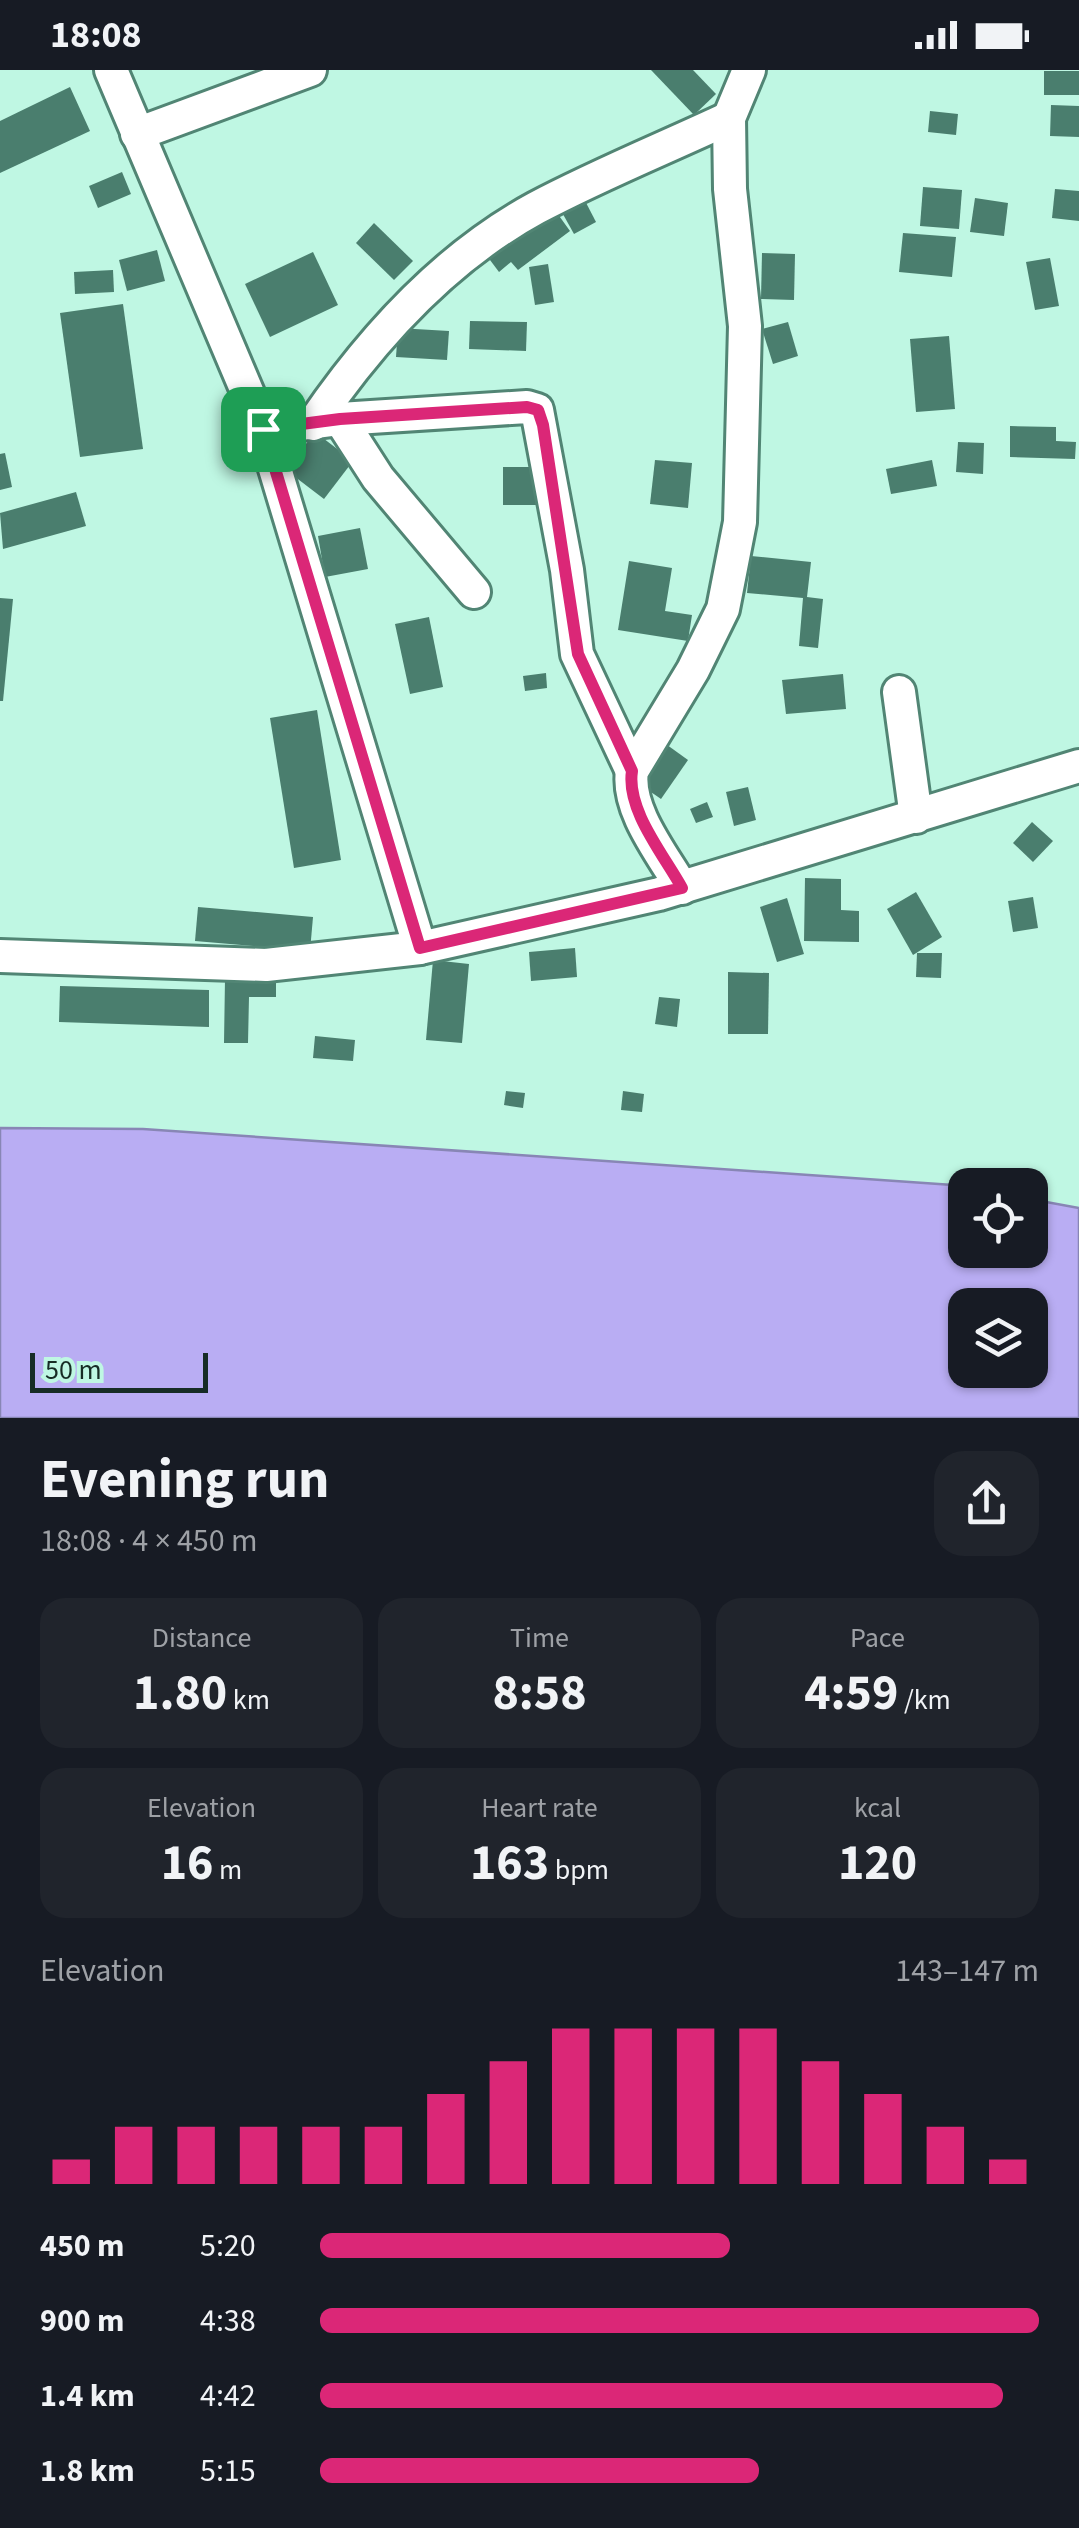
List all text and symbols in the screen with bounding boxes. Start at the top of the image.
text: 18:08 [50,8,142,62]
pin [221,387,306,472]
icon: arrive [236,402,291,457]
map controls [948,1168,1048,1388]
button: locate [948,1168,1048,1268]
button: layers [948,1288,1048,1388]
scale bar [30,1348,208,1392]
text: 50 m [45,1350,102,1390]
text: Evening run [40,1441,329,1519]
button: share [934,1451,1039,1556]
text: 18:08 · 4 × 450 m [40,1518,258,1564]
text: Distance [152,1618,251,1658]
text: Time [510,1618,569,1658]
text: Pace [850,1618,905,1658]
text: 1.80 [133,1658,227,1729]
text: 8:58 [492,1658,587,1729]
text: 4:59 [804,1658,898,1729]
text: km [227,1680,270,1720]
text: /km [898,1680,951,1720]
text: Elevation [147,1788,256,1828]
text: Heart rate [481,1788,598,1828]
text: kcal [854,1788,901,1828]
text: 16 [161,1828,214,1899]
text: 163 [470,1828,549,1899]
text: 120 [838,1828,917,1899]
text: m [214,1850,242,1890]
text: bpm [549,1850,609,1890]
text: Elevation [40,1948,165,1994]
text: 143–147 m [895,1948,1039,1994]
text: 450 m [40,2223,125,2269]
text: 5:20 [200,2223,256,2269]
text: 900 m [40,2298,125,2344]
text: 4:38 [200,2298,256,2344]
text: 1.4 km [40,2373,135,2419]
text: 4:42 [200,2373,256,2419]
text: 1.8 km [40,2448,135,2494]
text: 5:15 [200,2448,256,2494]

